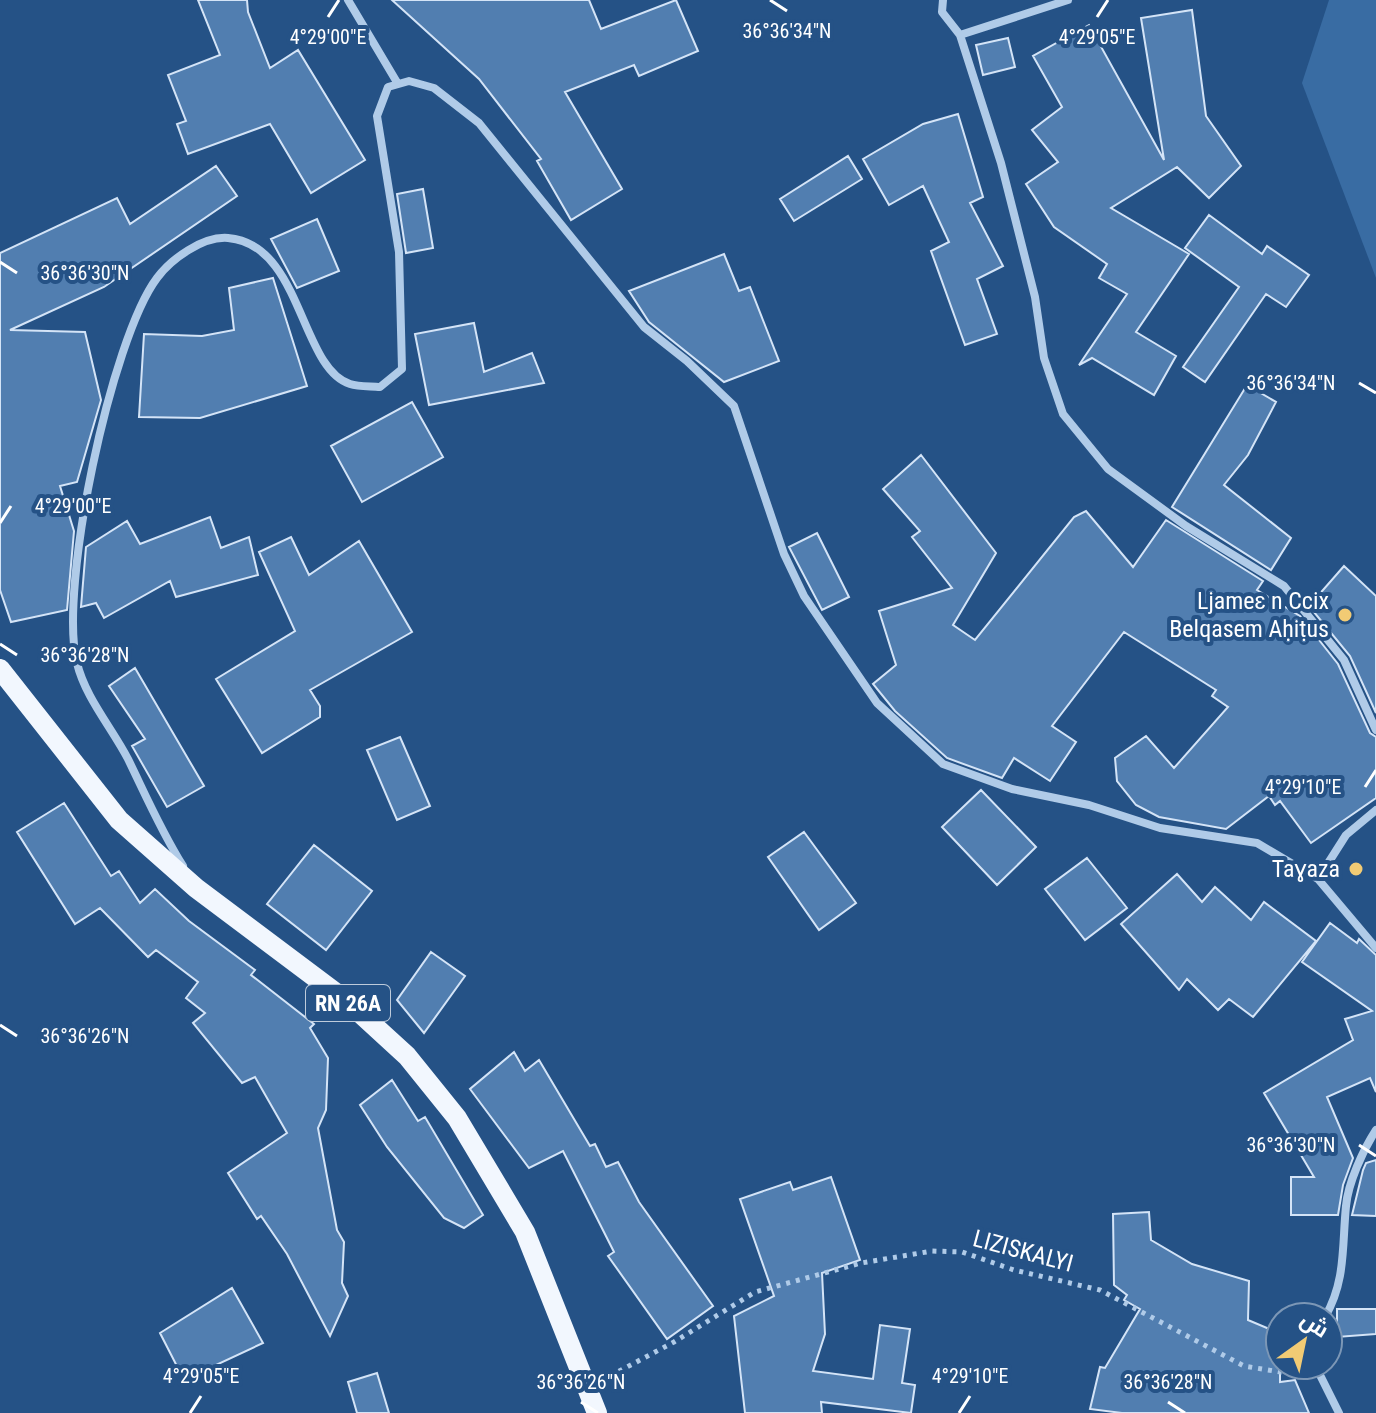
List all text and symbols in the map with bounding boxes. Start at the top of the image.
text: 36°36'34"N [742,19,832,43]
text: 4°29'00"E [290,25,366,49]
text: 4°29'05"E [1059,25,1135,49]
text: 36°36'30"N [40,261,130,285]
text: 36°36'34"N [1246,371,1336,395]
text: 4°29'00"E [35,494,111,518]
place label: Ljameɛ n Ccix Belqasem Aḥiṭus [1169,587,1329,643]
marker: Ljameɛ n Ccix Belqasem Aḥiṭus [1336,606,1354,624]
text: 36°36'28"N [40,643,130,667]
text: 4°29'10"E [1265,775,1341,799]
place label: Taɣaza [1272,855,1340,883]
marker: Taɣaza [1347,860,1365,878]
road number: RN 26A [306,985,390,1021]
text: 36°36'26"N [40,1024,130,1048]
text: 36°36'30"N [1246,1133,1336,1157]
street label: LIZISKALYI [970,1224,1076,1278]
north arrow [1264,1301,1344,1381]
text: ش [1295,1306,1333,1344]
text: 4°29'05"E [163,1364,239,1388]
text: 4°29'10"E [932,1364,1008,1388]
text: 36°36'26"N [536,1370,626,1394]
text: 36°36'28"N [1123,1370,1213,1394]

